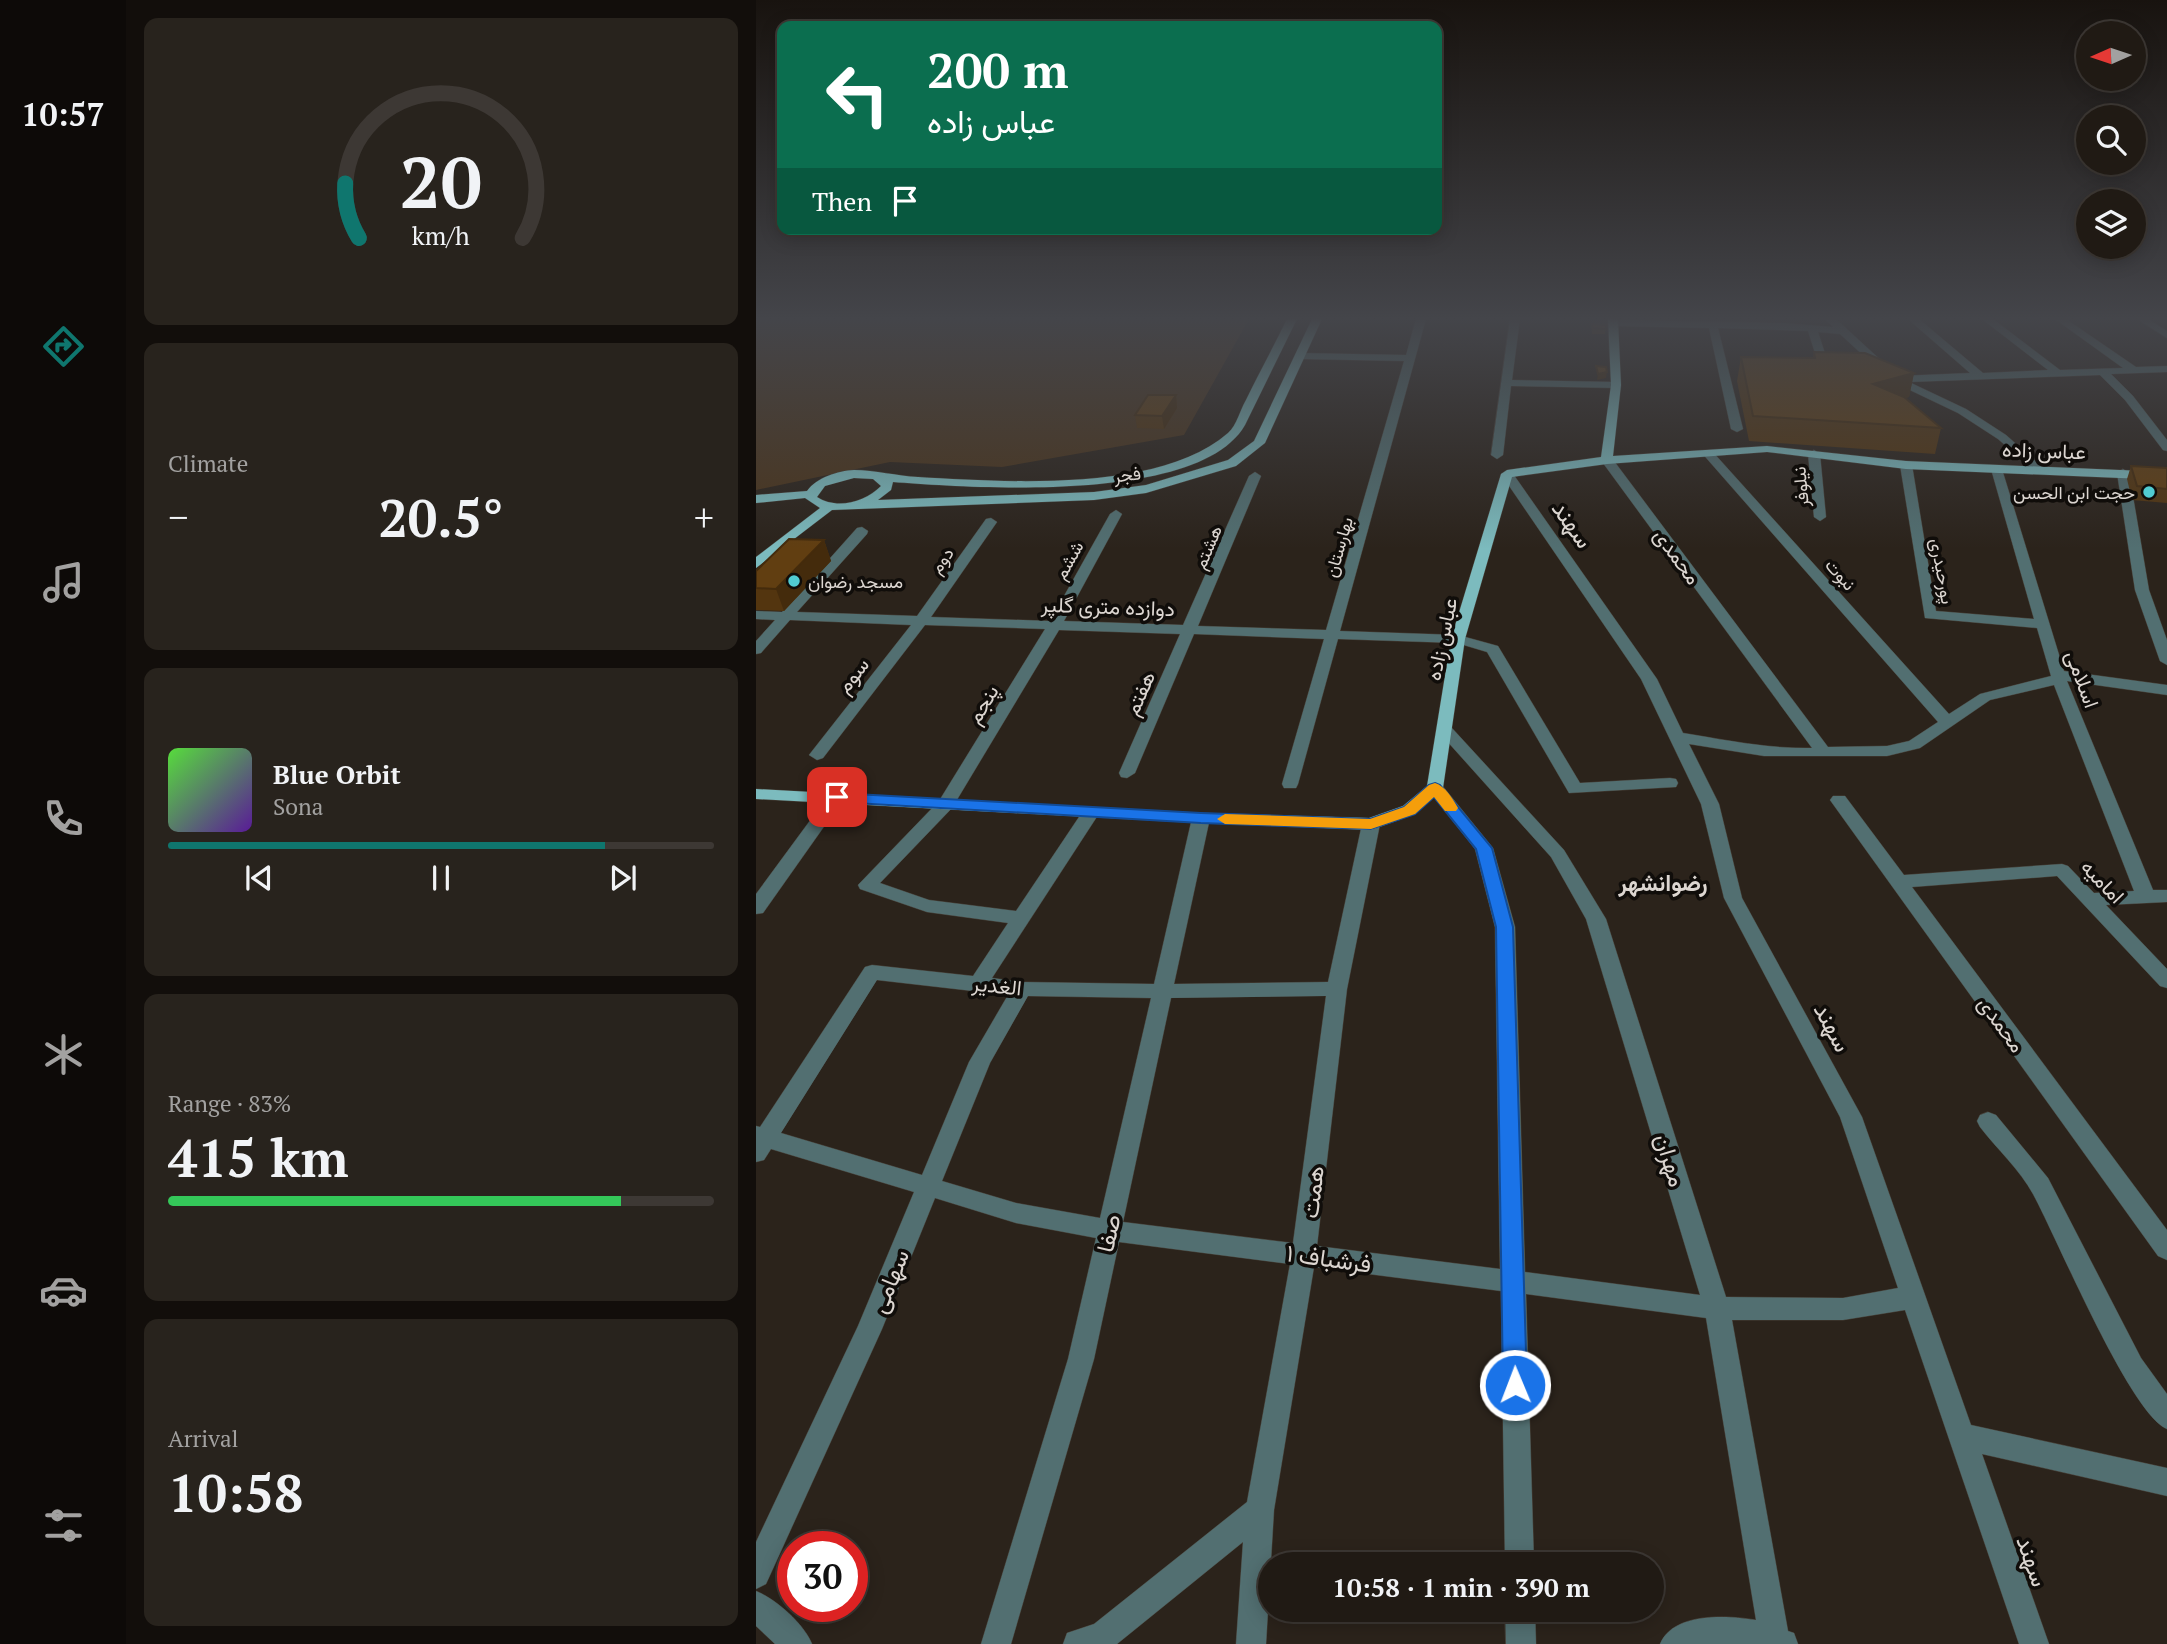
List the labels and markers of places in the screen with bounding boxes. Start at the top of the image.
place label: حجت ابن الحسن [2013,480,2135,504]
marker: حجت ابن الحسن [2141,484,2157,500]
place label: مسجد رضوان [808,569,903,593]
marker: مسجد رضوان [786,573,802,589]
pin [807,767,867,827]

